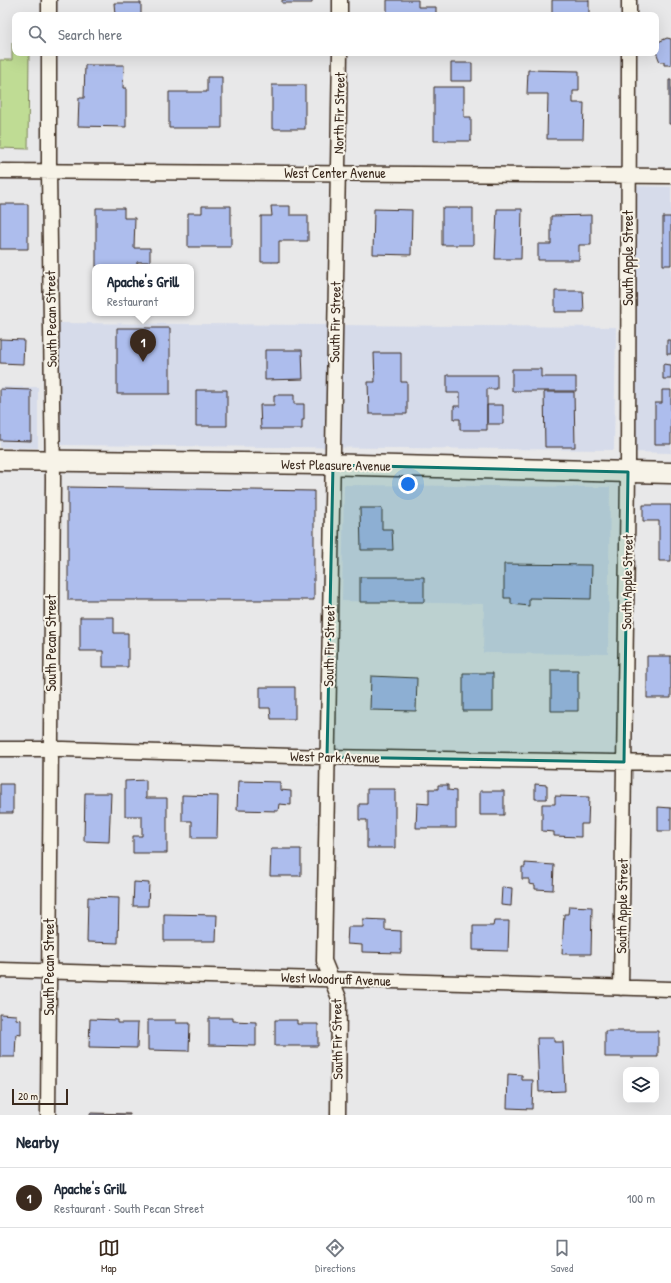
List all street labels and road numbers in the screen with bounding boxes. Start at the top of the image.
street label: North Fir Street [328,72,349,154]
street label: West Center Avenue [284,163,386,182]
street label: South Apple Street [618,210,638,306]
street label: South Pecan Street [40,270,61,368]
street label: South Fir Street [324,281,345,363]
street label: West Pleasure Avenue [281,454,391,475]
street label: South Apple Street [616,534,638,630]
street label: South Pecan Street [41,594,60,691]
street label: South Fir Street [318,605,339,687]
street label: West Park Avenue [290,746,380,767]
street label: South Apple Street [611,858,633,954]
street label: South Pecan Street [39,918,58,1015]
street label: West Woodruff Avenue [281,967,392,990]
street label: South Fir Street [326,998,347,1080]

